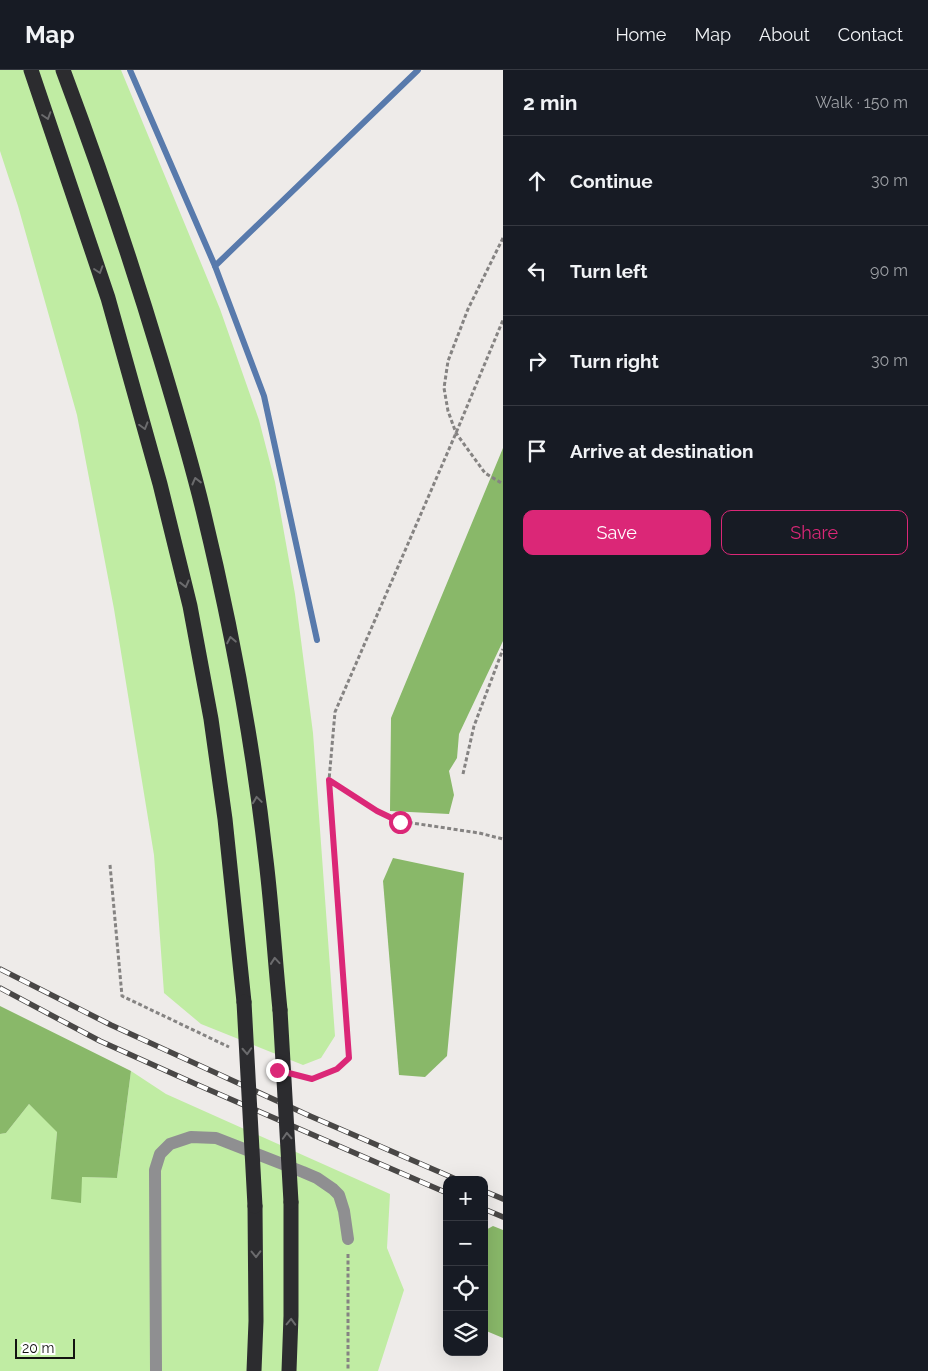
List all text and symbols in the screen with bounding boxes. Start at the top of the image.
text: Map [25,20,75,49]
text: Home [615,24,666,45]
text: Map [694,24,731,45]
text: About [759,24,810,45]
text: Contact [838,24,903,45]
text: 2 min [523,90,577,115]
text: Walk · 150 m [815,93,908,112]
one-way arrow [42,111,52,120]
icon: ahead [523,167,551,195]
text: Continue [570,170,653,192]
text: 30 m [871,171,908,190]
icon: left [523,257,551,285]
text: Turn left [570,260,647,282]
text: 90 m [870,261,908,280]
one-way arrow [93,266,103,274]
icon: right [523,347,551,375]
text: Turn right [570,350,659,372]
text: 30 m [871,351,908,370]
one-way arrow [138,422,148,430]
icon: arrive [523,437,551,465]
text: Arrive at destination [570,440,754,462]
one-way arrow [191,478,201,486]
button: Save [523,510,711,555]
button: Share [721,510,908,555]
one-way arrow [179,579,190,588]
one-way arrow [226,635,236,644]
one-way arrow [253,796,263,804]
route start [389,811,412,834]
one-way arrow [270,957,281,965]
one-way arrow [241,1047,252,1055]
route end [266,1059,289,1082]
one-way arrow [281,1132,292,1140]
map controls [443,1176,488,1356]
button: + [443,1176,488,1221]
button: − [443,1221,488,1266]
one-way arrow [251,1251,261,1259]
button: locate [443,1266,488,1311]
button: layers [443,1311,488,1356]
one-way arrow [286,1318,296,1326]
scale bar [15,1336,75,1359]
text: 20 m [22,1340,54,1356]

